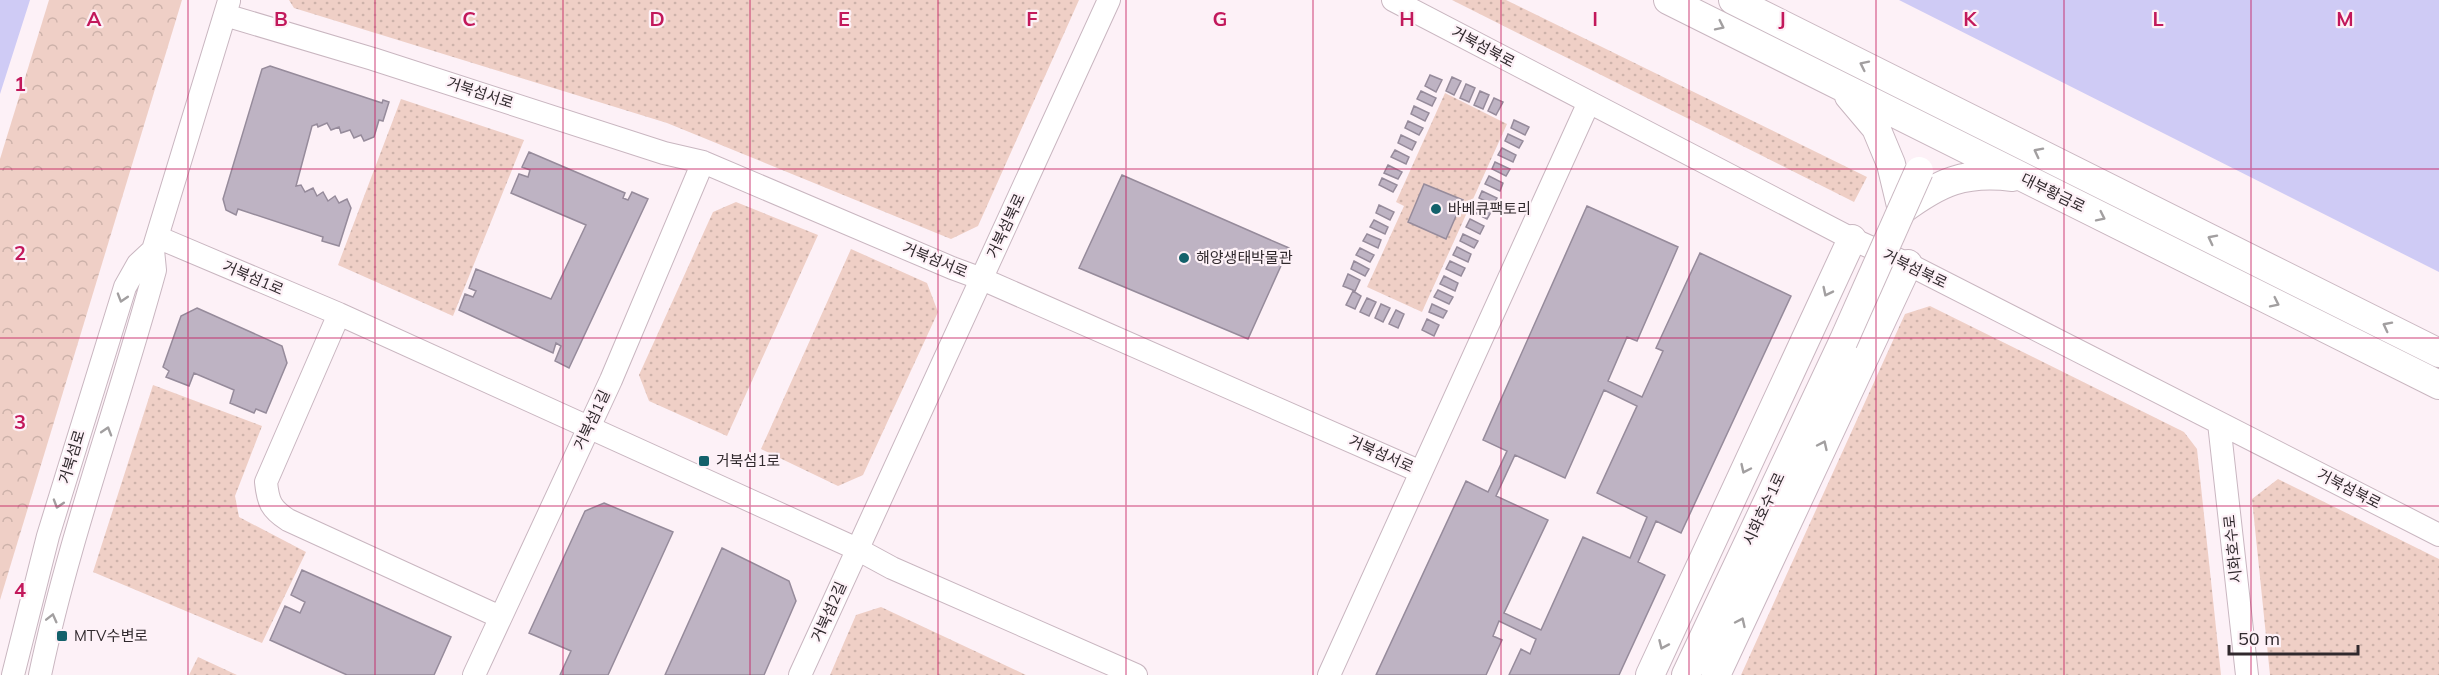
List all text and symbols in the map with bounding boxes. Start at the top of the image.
text: A [87,6,102,31]
text: B [274,6,288,31]
text: C [462,6,476,31]
text: D [649,6,665,31]
text: E [838,6,850,31]
text: F [1026,6,1038,31]
text: G [1213,6,1227,31]
text: H [1399,6,1415,31]
text: I [1592,6,1598,31]
text: J [1778,6,1786,31]
text: K [1963,6,1977,31]
text: L [2152,6,2164,31]
text: M [2336,6,2354,31]
one-way arrow [1714,19,1725,30]
street label: 거북섬북로 [1448,22,1518,71]
one-way arrow [1859,60,1870,72]
text: 1 [14,71,26,96]
street label: 거북섬서로 [444,73,516,112]
one-way arrow [2033,147,2044,159]
street label: 대부황금로 [2018,169,2088,216]
street label: 거북섬북로 [982,190,1029,261]
place label: 바베큐팩토리 [1448,199,1531,218]
marker: 바베큐팩토리 [1429,202,1443,216]
one-way arrow [2094,209,2105,221]
one-way arrow [2208,235,2219,246]
street label: 거북섬서로 [900,238,971,281]
text: 2 [14,240,26,265]
street label: 거북섬북로 [1880,245,1950,292]
place label: 해양생태박물관 [1196,248,1293,267]
marker: 해양생태박물관 [1177,251,1191,265]
street label: 거북섬1로 [220,256,286,299]
one-way arrow [1823,285,1835,296]
one-way arrow [117,292,129,303]
one-way arrow [2269,296,2280,308]
one-way arrow [2382,322,2393,334]
street label: 거북섬1길 [569,387,614,453]
text: 3 [14,409,26,434]
one-way arrow [100,426,113,437]
street label: 거북섬로 [54,428,89,486]
street label: 거북섬서로 [1346,431,1417,476]
one-way arrow [1816,441,1828,452]
place label: 거북섬1로 [716,451,780,470]
marker: 거북섬1로 [697,454,711,468]
one-way arrow [1740,462,1752,473]
street label: 거북섬북로 [2314,464,2384,513]
street label: 시화호수1로 [1738,469,1789,548]
one-way arrow [53,498,65,509]
street label: 시화호수로 [2219,514,2246,584]
text: 4 [14,577,26,602]
street label: 거북섬2길 [807,579,850,645]
one-way arrow [45,613,58,623]
one-way arrow [1734,618,1746,629]
scale bar [2229,618,2358,656]
place label: MTV수변로 [74,626,148,645]
text: 50 m [2238,627,2280,650]
marker: MTV수변로 [55,629,69,643]
one-way arrow [1658,639,1670,650]

